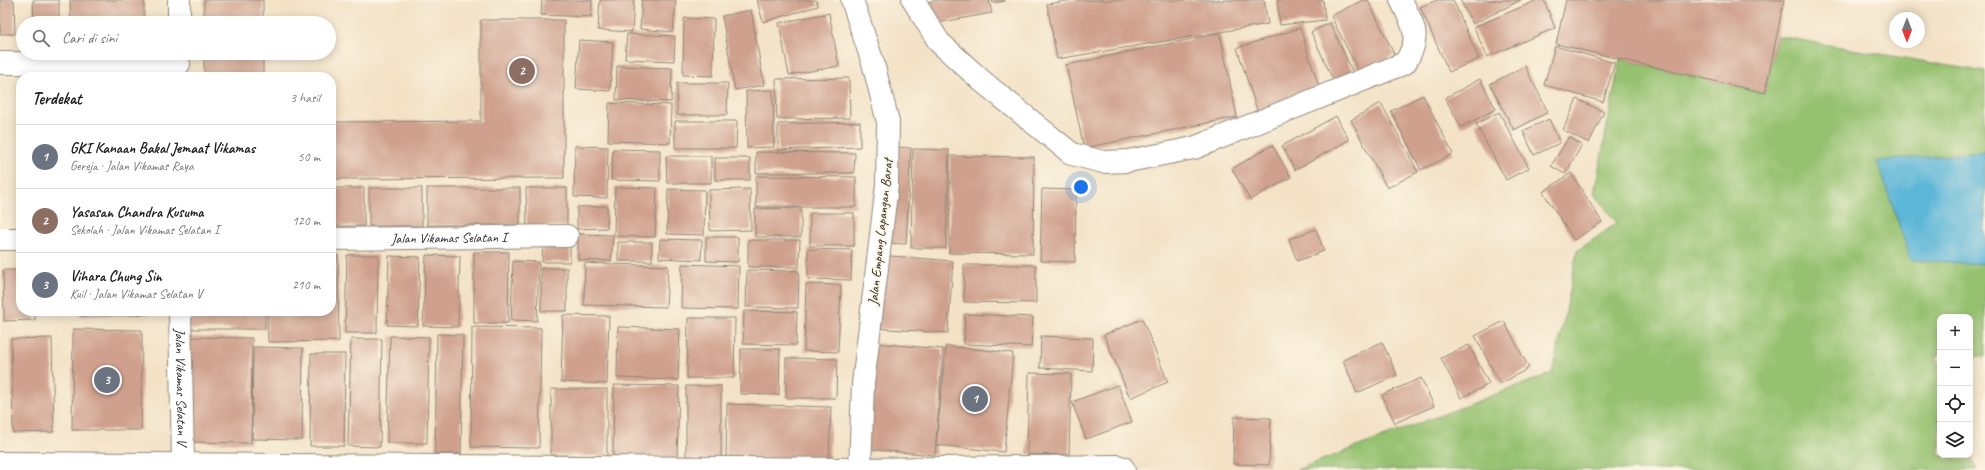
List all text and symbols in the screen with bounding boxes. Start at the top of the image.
north arrow [1889,12,1925,48]
search box [16,16,336,60]
icon: search [30,27,52,49]
text: Cari di sini [62,29,117,48]
pin: 2 [509,56,535,86]
text: Terdekat [32,88,82,109]
text: 3 hasil [290,90,320,106]
text: GKI Kanaan Bakal Jemaat Vikamas [70,139,255,158]
text: 1 [42,149,48,165]
text: 50 m [298,149,320,165]
street label: Jalan Empang Lapangan Barat [864,156,897,307]
text: Gereja · Jalan Vikamas Raya [70,158,194,174]
your location [1071,177,1091,197]
text: Yasasan Chandra Kusuma [70,203,203,222]
text: 2 [42,213,48,229]
text: 120 m [292,213,320,229]
text: Sekolah · Jalan Vikamas Selatan I [70,222,219,238]
street label: Jalan Vikamas Selatan I [390,229,510,247]
text: Vihara Chung Sin [70,267,162,286]
text: 3 [42,277,48,293]
text: 210 m [292,277,320,293]
text: Kuil · Jalan Vikamas Selatan V [70,286,202,302]
map controls [1937,314,1973,458]
button: + [1937,314,1973,350]
street label: Jalan Vikamas Selatan V [171,327,191,449]
button: − [1937,350,1973,386]
pin: 3 [94,365,120,395]
pin: 1 [962,384,988,414]
button: locate [1937,386,1973,422]
button: layers [1937,422,1973,458]

